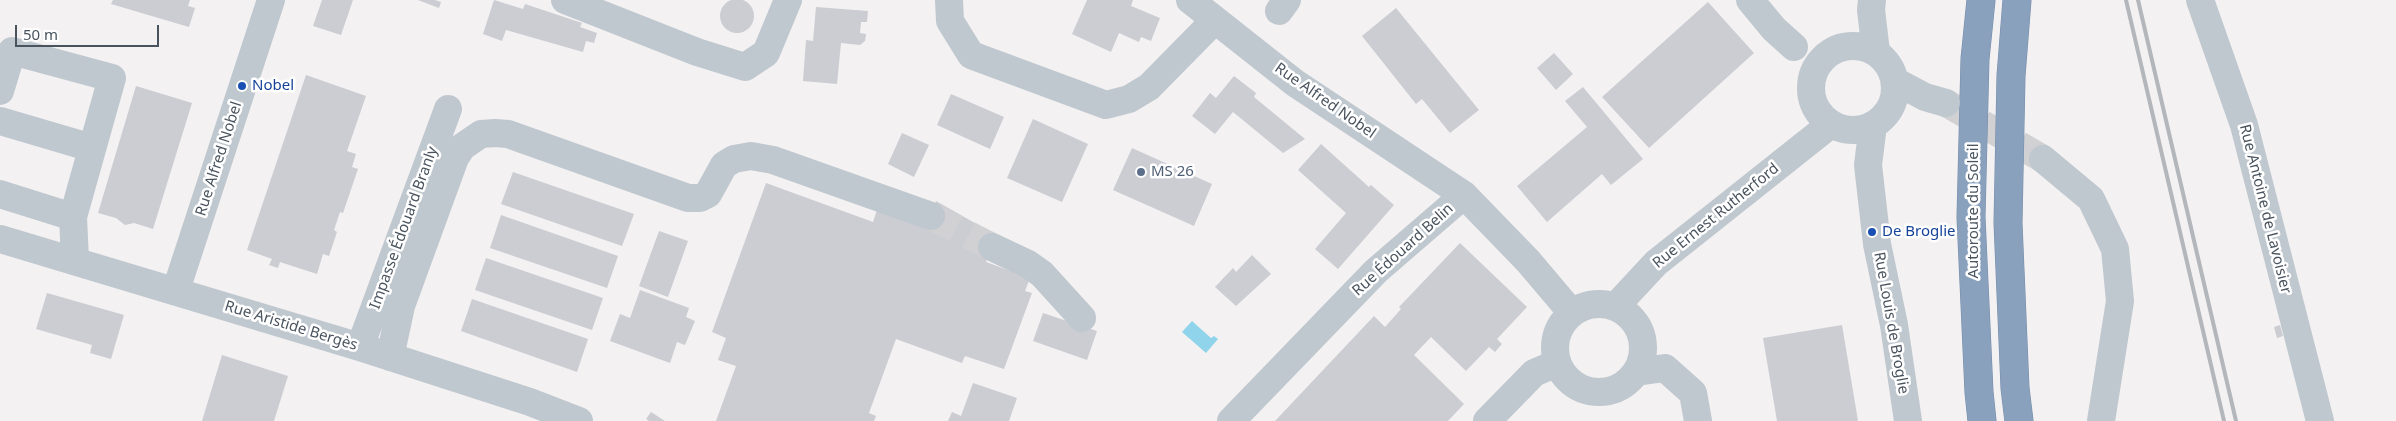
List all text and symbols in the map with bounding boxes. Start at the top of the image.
scale bar [18,15,161,47]
text: 50 m [23,24,58,44]
street label: Rue Alfred Nobel [1271,59,1379,143]
place label: Nobel [252,77,294,95]
marker: Nobel [236,80,248,92]
street label: Rue Alfred Nobel [192,100,246,218]
street label: Rue Antoine de Lavoisier [2235,122,2295,296]
street label: Autoroute du Soleil [1965,143,1983,279]
street label: Impasse Édouard Branly [366,144,442,312]
street label: Rue Ernest Rutherford [1649,160,1783,272]
place label: MS 26 [1151,163,1194,181]
marker: MS 26 [1135,166,1147,178]
street label: Rue Édouard Belin [1349,200,1457,300]
place label: De Broglie [1882,223,1955,241]
marker: De Broglie [1866,226,1878,238]
street label: Rue Louis de Broglie [1870,251,1912,395]
street label: Rue Aristide Bergès [222,297,360,355]

